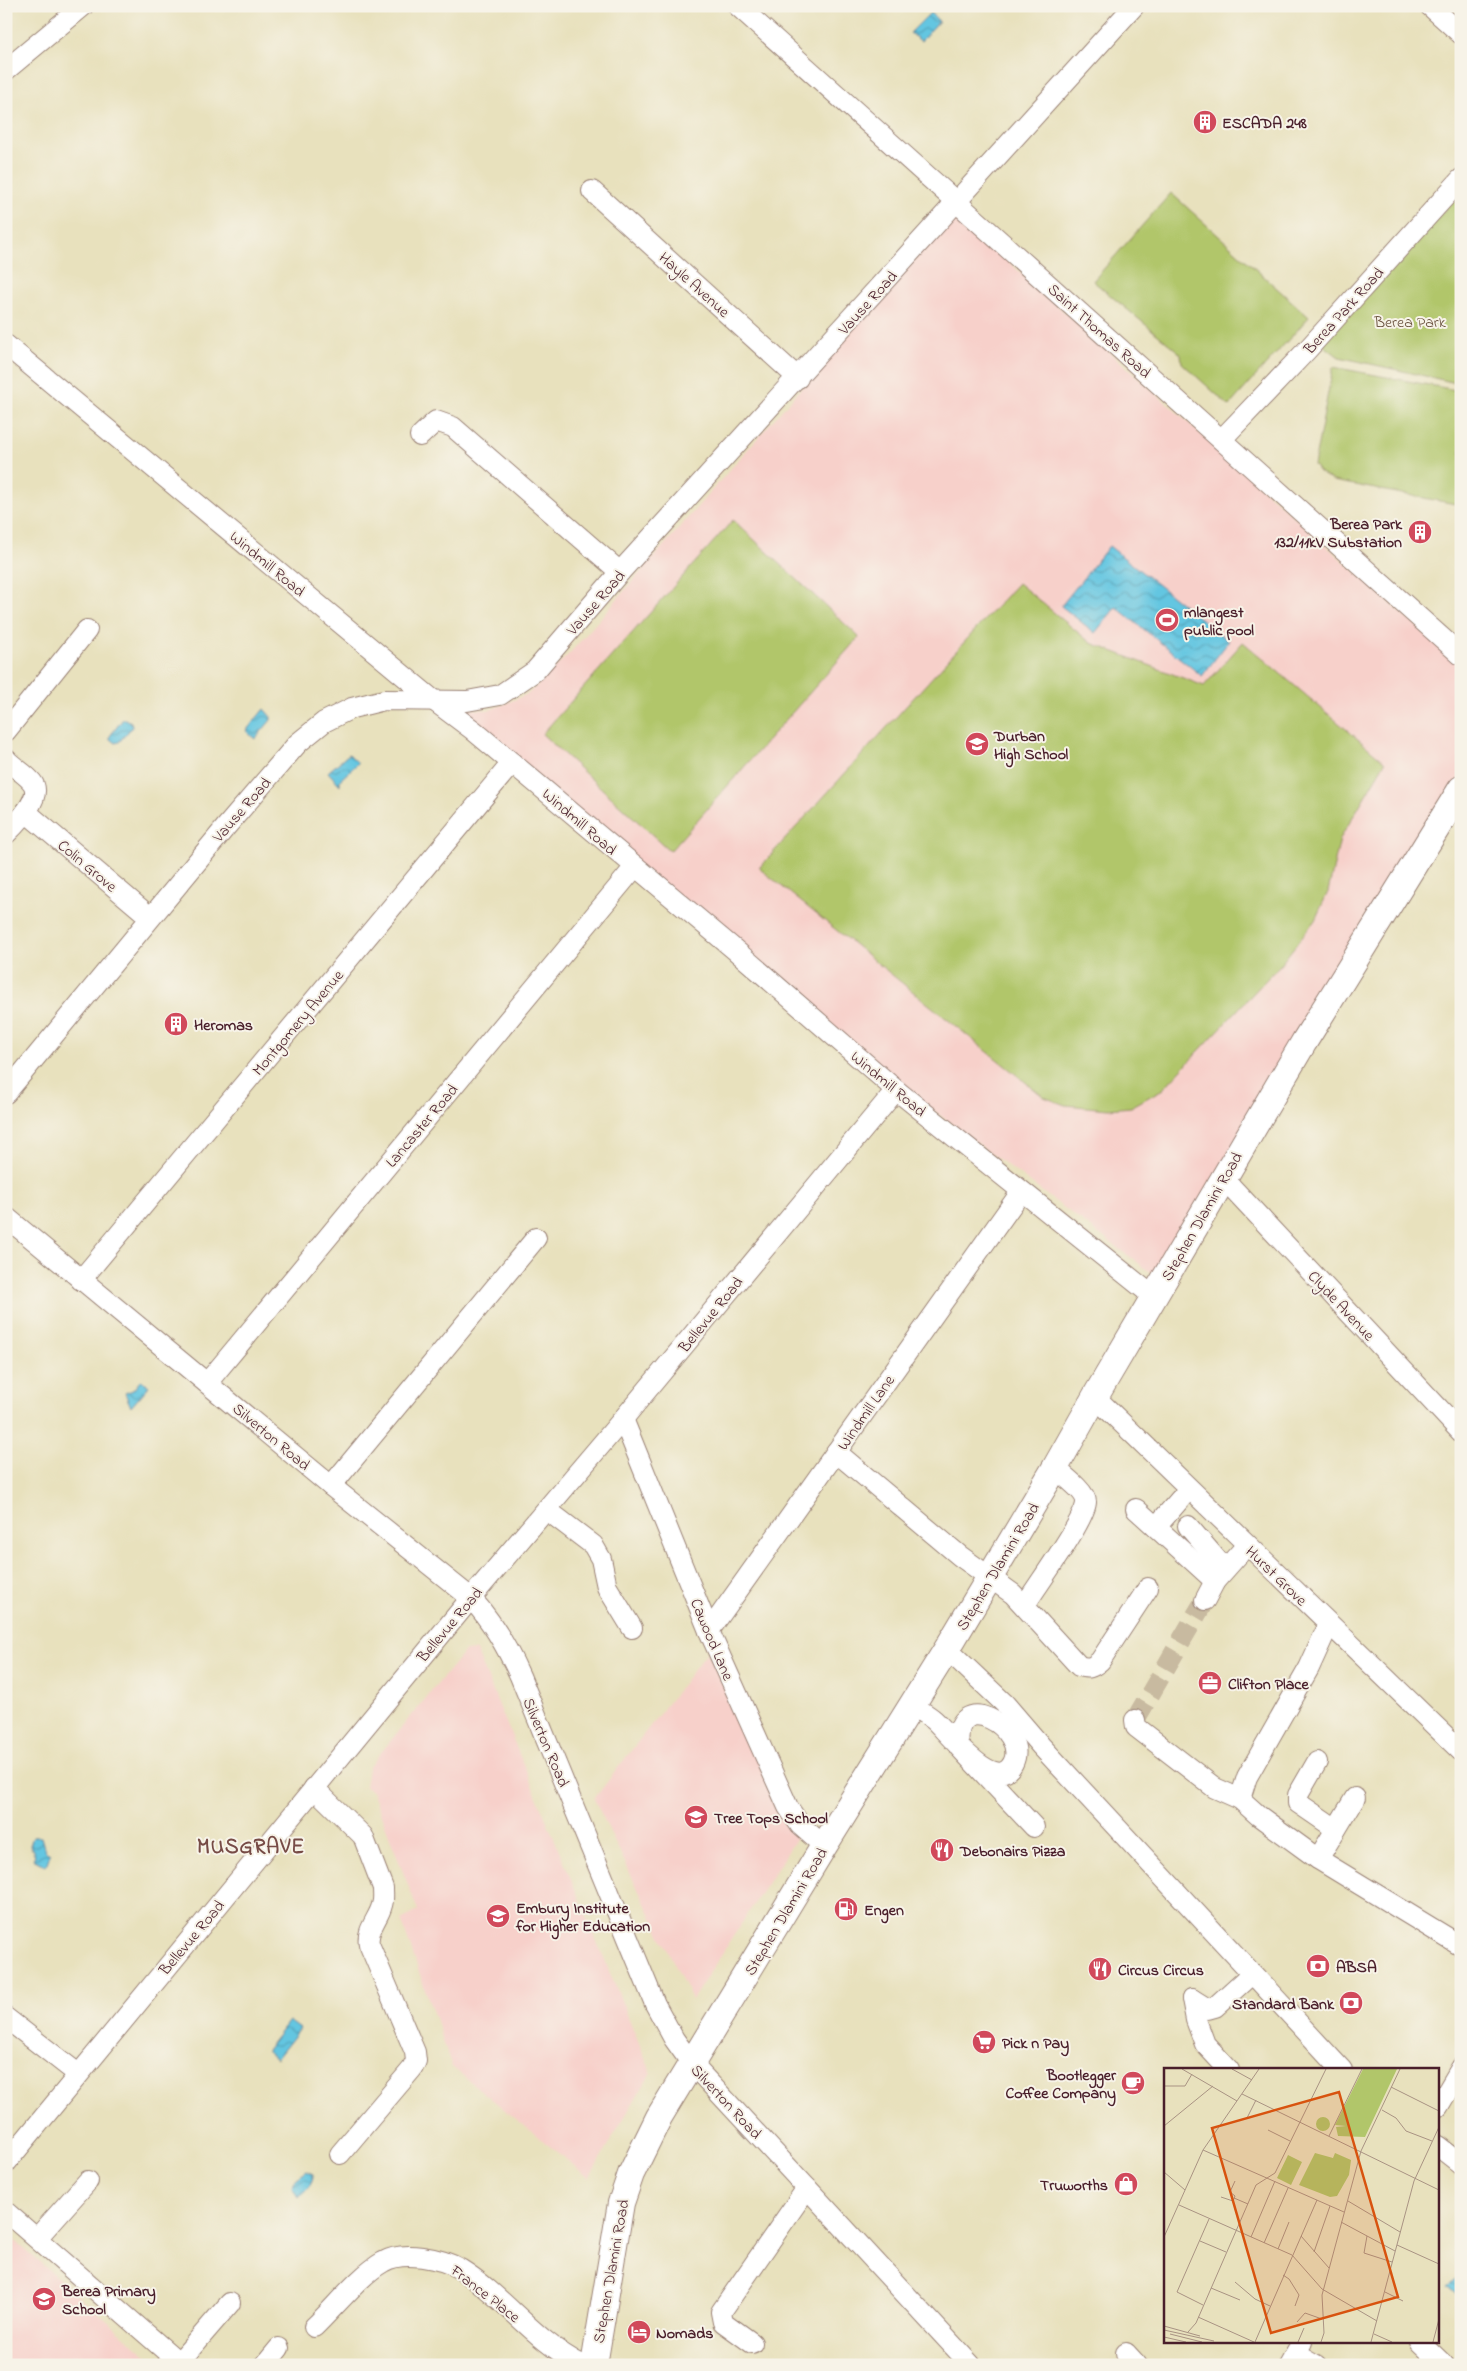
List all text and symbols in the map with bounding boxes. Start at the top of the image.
building icon: ESCADA 248 [1192,109,1218,135]
place label: ESCADA 248 [1222,112,1307,136]
street label: Hayle Avenue [653,247,735,325]
street label: Berea Park Road [1298,262,1390,361]
street label: Vause Road [832,266,904,342]
street label: Saint Thomas Road [1042,278,1156,385]
park label: Berea Park [1373,311,1447,335]
place label: Berea Park 132/11kV Substation [1274,513,1403,555]
building icon: Berea Park 132/11kV Substation [1407,519,1433,545]
street label: Windmill Road [224,526,310,603]
street label: Vause Road [561,565,632,642]
place label: mlangest public pool [1184,601,1254,643]
sports icon: mlangest public pool [1154,607,1180,633]
place label: Durban High School [993,725,1068,768]
school or university icon: Durban High School [964,731,990,757]
street label: Vause Road [207,772,278,849]
street label: Windmill Road [536,783,621,862]
street label: Colin Grove [52,834,122,899]
street label: Montgomery Avenue [247,964,351,1082]
building icon: Heromas [163,1011,189,1037]
place label: Heromas [194,1014,253,1038]
street label: Windmill Road [845,1046,931,1123]
street label: Lancaster Road [380,1079,465,1173]
street label: Stephen Dlamini Road [1156,1148,1250,1286]
street label: Clyde Avenue [1301,1266,1380,1348]
street label: Bellevue Road [673,1272,750,1359]
street label: Windmill Lane [832,1370,902,1456]
street label: Silverton Road [227,1398,315,1477]
street label: Stephen Dlamini Road [951,1498,1047,1636]
street label: Hurst Grove [1239,1541,1313,1613]
street label: Bellevue Road [411,1582,489,1669]
street label: Cawood Lane [683,1595,740,1685]
office icon: Clifton Place [1197,1670,1223,1696]
place label: Clifton Place [1228,1673,1309,1697]
street label: Silverton Road [516,1694,575,1791]
school or university icon: Tree Tops School [683,1804,709,1830]
place label: Tree Tops School [714,1807,828,1831]
district label: MUSGRAVE [197,1833,305,1863]
restaurant icon: Debonairs Pizza [929,1837,955,1863]
place label: Debonairs Pizza [959,1840,1066,1864]
street label: Stephen Dlamini Road [739,1843,835,1981]
street label: Bellevue Road [153,1895,231,1982]
fuel station icon: Engen [833,1896,859,1922]
place label: Embury Institute for Higher Education [515,1897,650,1940]
place label: Engen [864,1899,904,1924]
school or university icon: Embury Institute for Higher Education [485,1903,511,1929]
bank icon: ABSA [1305,1953,1331,1979]
restaurant icon: Circus Circus [1087,1956,1113,1982]
place label: ABSA [1336,1956,1377,1980]
place label: Circus Circus [1118,1959,1204,1983]
bank icon: Standard Bank [1338,1990,1364,2016]
place label: Standard Bank [1232,1993,1335,2017]
supermarket icon: Pick n Pay [971,2029,997,2055]
place label: Pick n Pay [1002,2032,1069,2057]
street label: Silverton Road [684,2059,767,2145]
place label: Bootlegger Coffee Company [1005,2064,1117,2107]
inset map [1164,2068,1440,2344]
cafe icon: Bootlegger Coffee Company [1120,2070,1146,2096]
shop icon: Truworths [1113,2171,1139,2197]
place label: Truworths [1040,2174,1108,2198]
street label: Stephen Dlamini Road [588,2198,636,2345]
street label: France Place [444,2259,525,2330]
place label: Berea Primary School [61,2280,156,2322]
school or university icon: Berea Primary School [31,2286,57,2312]
hotel icon: Nomads [626,2319,652,2345]
place label: Nomads [656,2322,713,2346]

